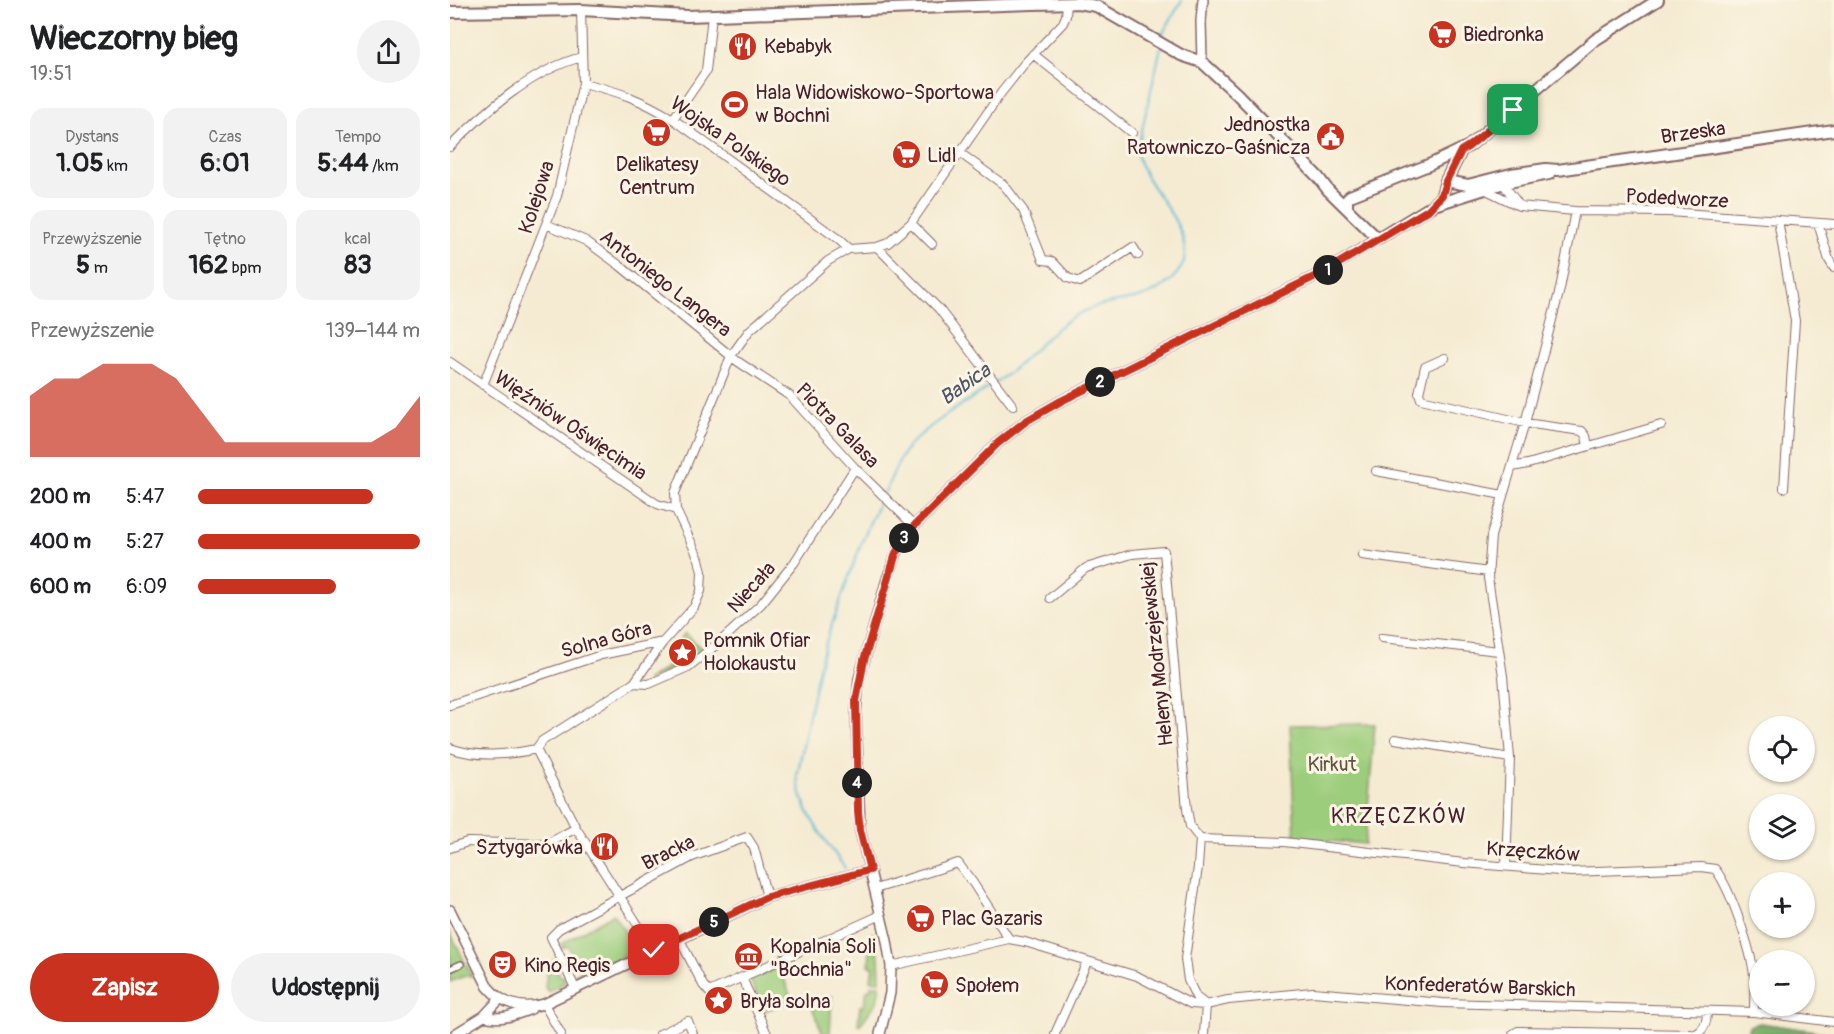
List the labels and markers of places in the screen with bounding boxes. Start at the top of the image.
supermarket icon: Biedronka [1426,18,1458,50]
place label: Biedronka [1463,22,1544,47]
restaurant icon: Kebabyk [727,30,759,62]
place label: Kebabyk [764,34,832,59]
place label: Hala Widowiskowo-Sportowa w Bochni [755,80,994,128]
pin [1487,84,1538,135]
sports icon: Hala Widowiskowo-Sportowa w Bochni [718,88,750,120]
place label: Jednostka Ratowniczo-Gaśnicza [1127,112,1310,160]
supermarket icon: Delikatesy Centrum [641,117,673,149]
public building icon: Jednostka Ratowniczo-Gaśnicza [1315,120,1347,152]
supermarket icon: Lidl [890,139,922,171]
place label: Lidl [927,143,956,168]
place label: Delikatesy Centrum [615,152,699,200]
pin: 1 [1313,255,1343,285]
pin: 2 [1085,367,1115,397]
pin: 3 [889,523,919,553]
place label: Pomnik Ofiar Holokaustu [703,628,810,676]
place icon: Pomnik Ofiar Holokaustu [666,636,698,668]
pin: 4 [842,768,872,798]
restaurant icon: Sztygarówka [588,831,620,863]
place label: Sztygarówka [476,835,583,860]
supermarket icon: Plac Gazaris [904,902,936,934]
place label: Plac Gazaris [941,906,1043,931]
pin: 5 [699,907,729,937]
pin [628,924,679,975]
place label: Kopalnia Soli "Bochnia" [770,934,876,982]
museum icon: Kopalnia Soli "Bochnia" [733,941,765,973]
theatre icon: Kino Regis [487,949,519,981]
place label: Kino Regis [524,953,610,978]
supermarket icon: Społem [918,969,950,1001]
place label: Społem [955,973,1019,998]
place icon: Bryła solna [703,985,735,1017]
place label: Bryła solna [740,989,831,1014]

